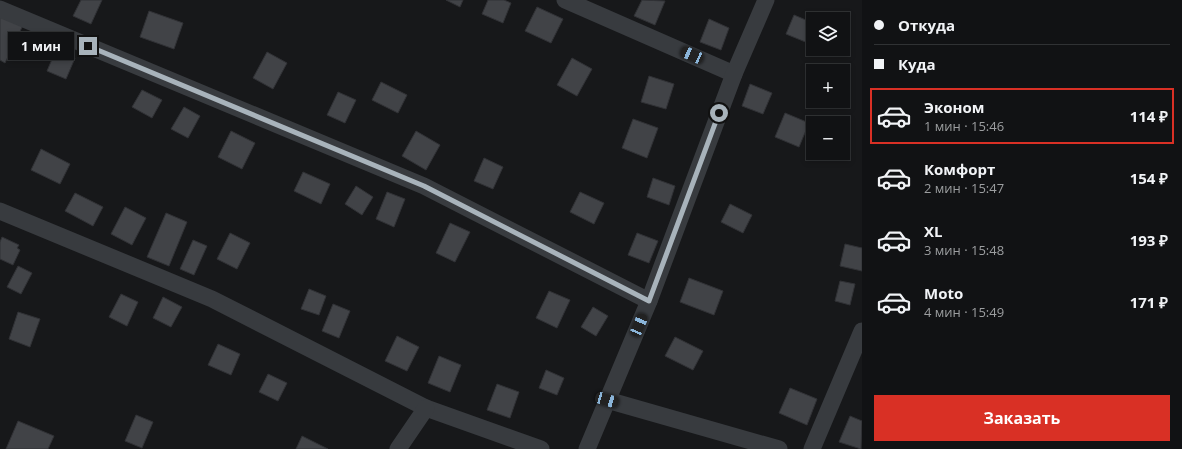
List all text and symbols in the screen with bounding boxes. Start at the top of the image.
map controls [806,12,850,160]
button: layers [806,12,850,56]
text: Откуда [898,15,955,35]
callout: 1 мин [8,32,74,60]
text: 1 мин [21,37,61,55]
route end [79,37,97,55]
car [679,45,705,65]
text: Куда [898,54,936,74]
button: + [806,64,850,108]
text: Эконом [924,97,984,117]
icon: car [876,98,912,134]
route start [710,104,728,122]
text: 114 ₽ [1130,106,1168,126]
button: − [806,116,850,160]
text: 1 мин · 15:46 [924,117,1004,135]
text: Комфорт [924,159,995,179]
icon: car [876,160,912,196]
text: 154 ₽ [1130,168,1168,188]
text: 2 мин · 15:47 [924,179,1004,197]
text: XL [924,221,942,241]
icon: car [876,222,912,258]
text: 193 ₽ [1130,230,1168,250]
text: 3 мин · 15:48 [924,241,1004,259]
text: Moto [924,283,963,303]
icon: car [876,284,912,320]
text: 171 ₽ [1130,292,1168,312]
text: 4 мин · 15:49 [924,303,1004,321]
car [629,312,649,338]
car [594,391,620,409]
button: Заказать [874,395,1170,441]

